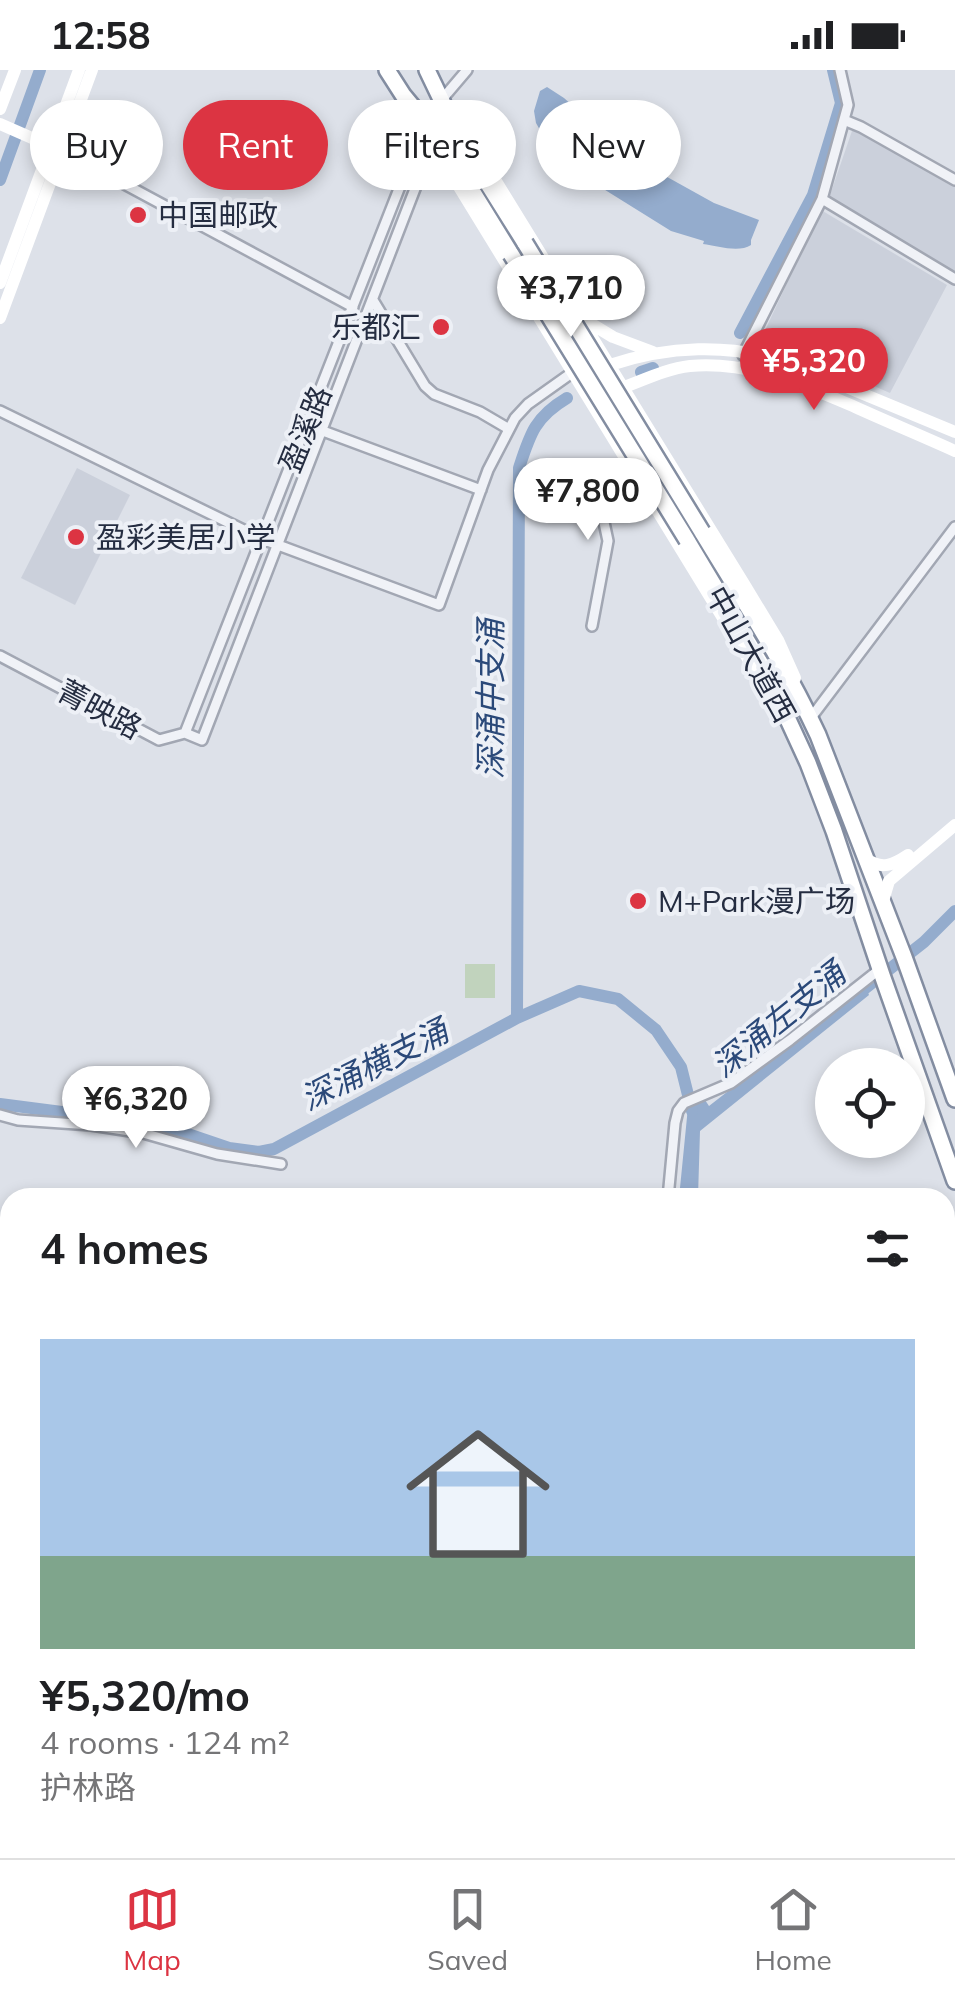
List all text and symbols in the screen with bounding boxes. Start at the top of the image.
text: 12:58 [50,11,151,59]
chip: Buy [30,100,163,190]
chip: Rent [183,100,328,190]
chip: Filters [348,100,516,190]
chip: New [536,100,681,190]
place label: 中国邮政 [158,196,278,234]
marker: 中国邮政 [127,204,149,226]
pin: ¥3,710 [490,255,652,340]
text: ¥3,710 [519,267,623,307]
place label: 乐都汇 [331,308,421,346]
marker: 乐都汇 [430,316,452,338]
pin: ¥5,320 [733,328,895,413]
text: ¥5,320 [762,340,866,380]
street label: 盈溪路 [271,380,339,478]
pin: ¥7,800 [507,458,669,543]
text: ¥7,800 [536,470,640,510]
place label: 盈彩美居小学 [96,518,276,556]
marker: 盈彩美居小学 [65,526,87,548]
street label: 中山大道西 [698,579,804,729]
water label: 深涌中支涌 [470,616,510,779]
street label: 菁映路 [51,671,149,747]
place label: M+Park漫广场 [658,882,855,920]
marker: M+Park漫广场 [627,890,649,912]
water label: 深涌左支涌 [703,951,855,1085]
water label: 深涌横支涌 [294,1009,457,1118]
map controls [815,1048,925,1158]
button: locate [815,1048,925,1158]
pin: ¥6,320 [55,1066,217,1151]
text: ¥6,320 [84,1078,188,1118]
icon: filters [860,1221,915,1276]
text: 4 homes [40,1222,209,1275]
icon: home [388,1404,568,1584]
text: ¥5,320/mo [40,1669,250,1722]
text: 4 rooms · 124 m² [40,1722,290,1762]
text: 护林路 [40,1767,136,1807]
tab: Map [123,1882,181,1977]
tab: Saved [427,1882,508,1977]
tab: Home [754,1882,832,1977]

